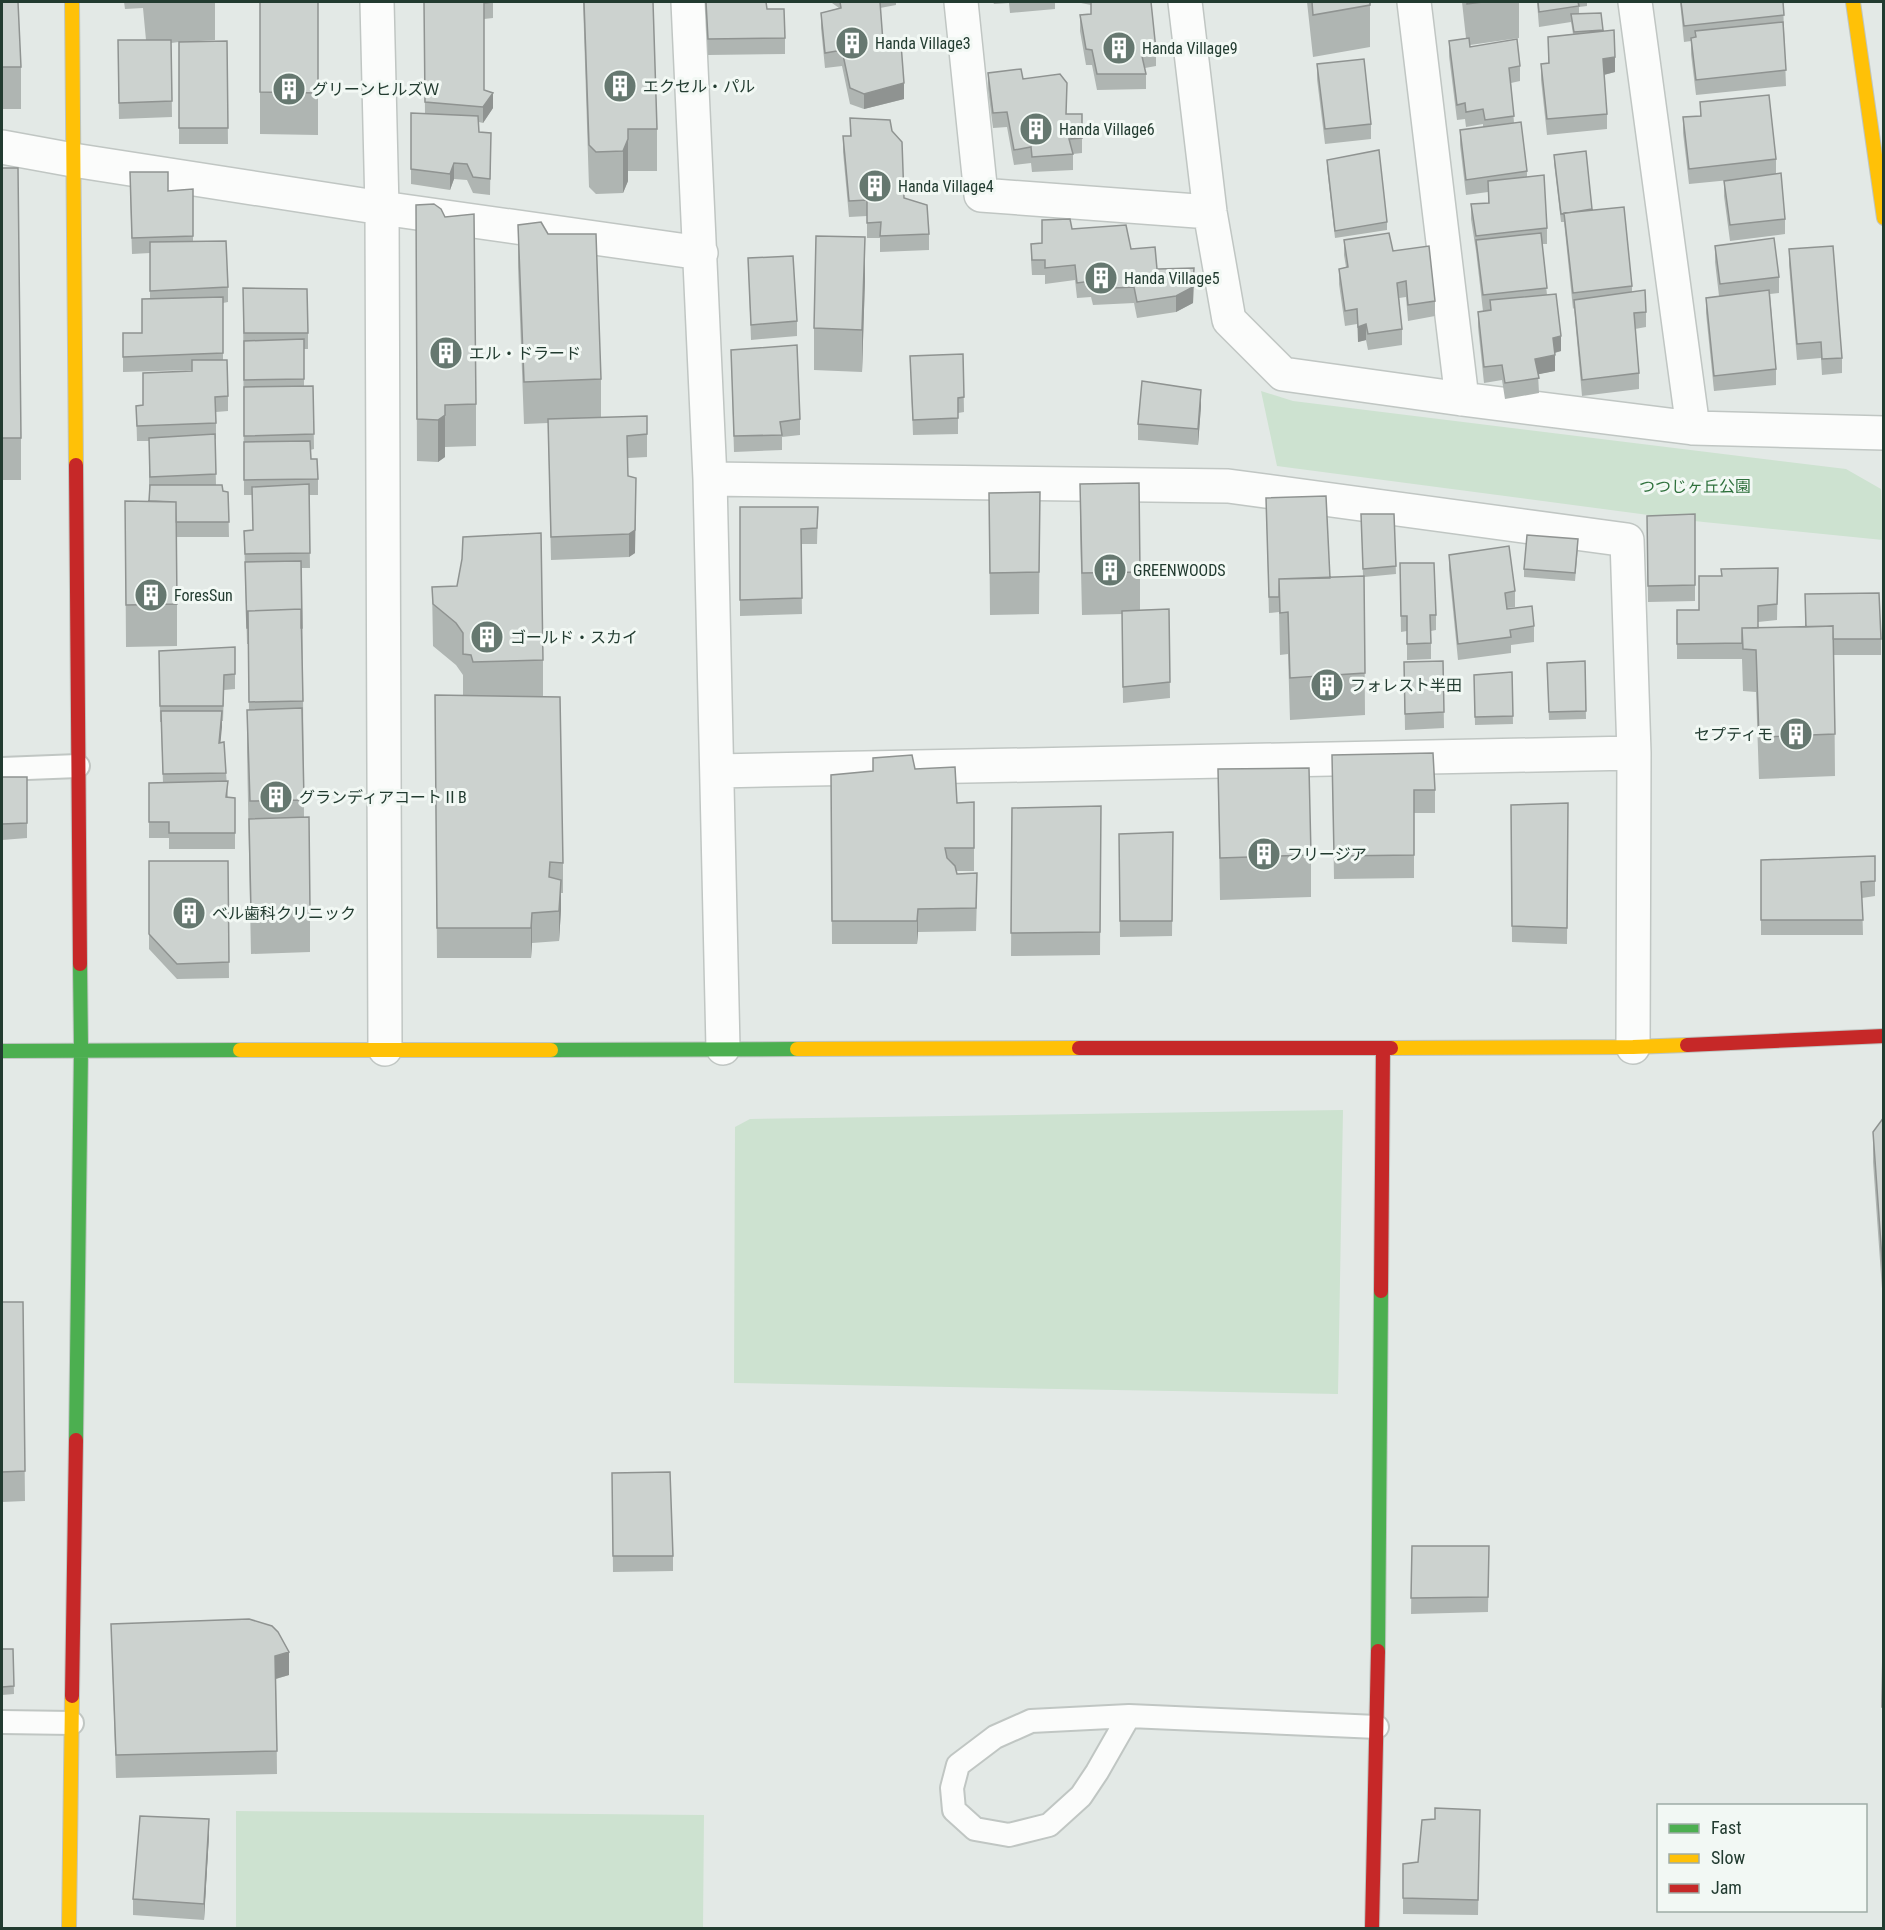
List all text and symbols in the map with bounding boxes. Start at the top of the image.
building icon: Handa Village3 [834,25,870,61]
building icon: Handa Village9 [1101,30,1137,66]
place label: Handa Village3 [875,34,971,53]
place label: Handa Village9 [1142,39,1238,58]
building icon: エクセル・パル [602,68,638,104]
building icon: グリーンヒルズＷ [271,71,307,107]
place label: エクセル・パル [643,77,755,96]
place label: グリーンヒルズＷ [312,80,439,99]
building icon: Handa Village6 [1018,111,1054,147]
place label: Handa Village6 [1059,120,1155,139]
building icon: Handa Village4 [857,168,893,204]
place label: Handa Village4 [898,177,994,196]
building icon: Handa Village5 [1083,260,1119,296]
place label: Handa Village5 [1124,269,1220,288]
building icon: エル・ドラード [428,335,464,371]
place label: エル・ドラード [469,344,581,363]
park label: つつじヶ丘公園 [1639,477,1751,496]
building icon: GREENWOODS [1092,552,1128,588]
place label: GREENWOODS [1133,561,1226,580]
building icon: ForesSun [133,577,169,613]
place label: ForesSun [174,586,233,605]
building icon: ゴールド・スカイ [469,619,505,655]
place label: ゴールド・スカイ [510,628,638,647]
building icon: フォレスト半田 [1309,667,1345,703]
place label: フォレスト半田 [1350,676,1462,695]
building icon: セプティモ [1778,716,1814,752]
place label: セプティモ [1694,725,1773,744]
building icon: グランディアコートⅡB [258,779,294,815]
place label: グランディアコートⅡB [299,788,467,807]
building icon: フリージア [1246,836,1282,872]
place label: フリージア [1287,845,1367,864]
building icon: ベル歯科クリニック [171,895,207,931]
place label: ベル歯科クリニック [212,904,356,923]
legend [1657,1804,1867,1912]
text: Fast [1711,1817,1742,1838]
text: Slow [1711,1847,1746,1868]
text: Jam [1711,1877,1742,1898]

